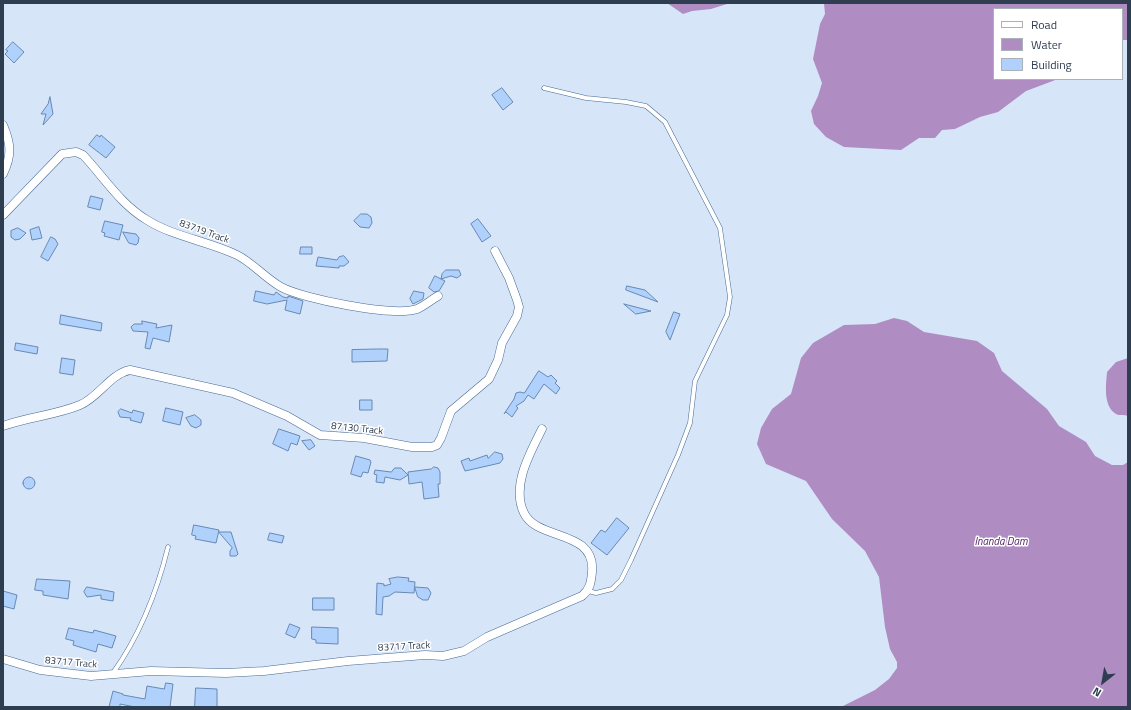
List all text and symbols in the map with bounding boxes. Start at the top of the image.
legend [993,8,1123,80]
text: Road [1031,15,1057,34]
text: Water [1031,35,1062,54]
text: Building [1031,55,1072,74]
street label: 83719 Track [177,217,231,247]
street label: 87130 Track [330,420,384,438]
water label: Inanda Dam [974,535,1028,549]
street label: 83717 Track [378,640,430,654]
street label: 83717 Track [44,655,98,671]
north arrow [1083,662,1123,702]
text: N [1089,683,1104,701]

